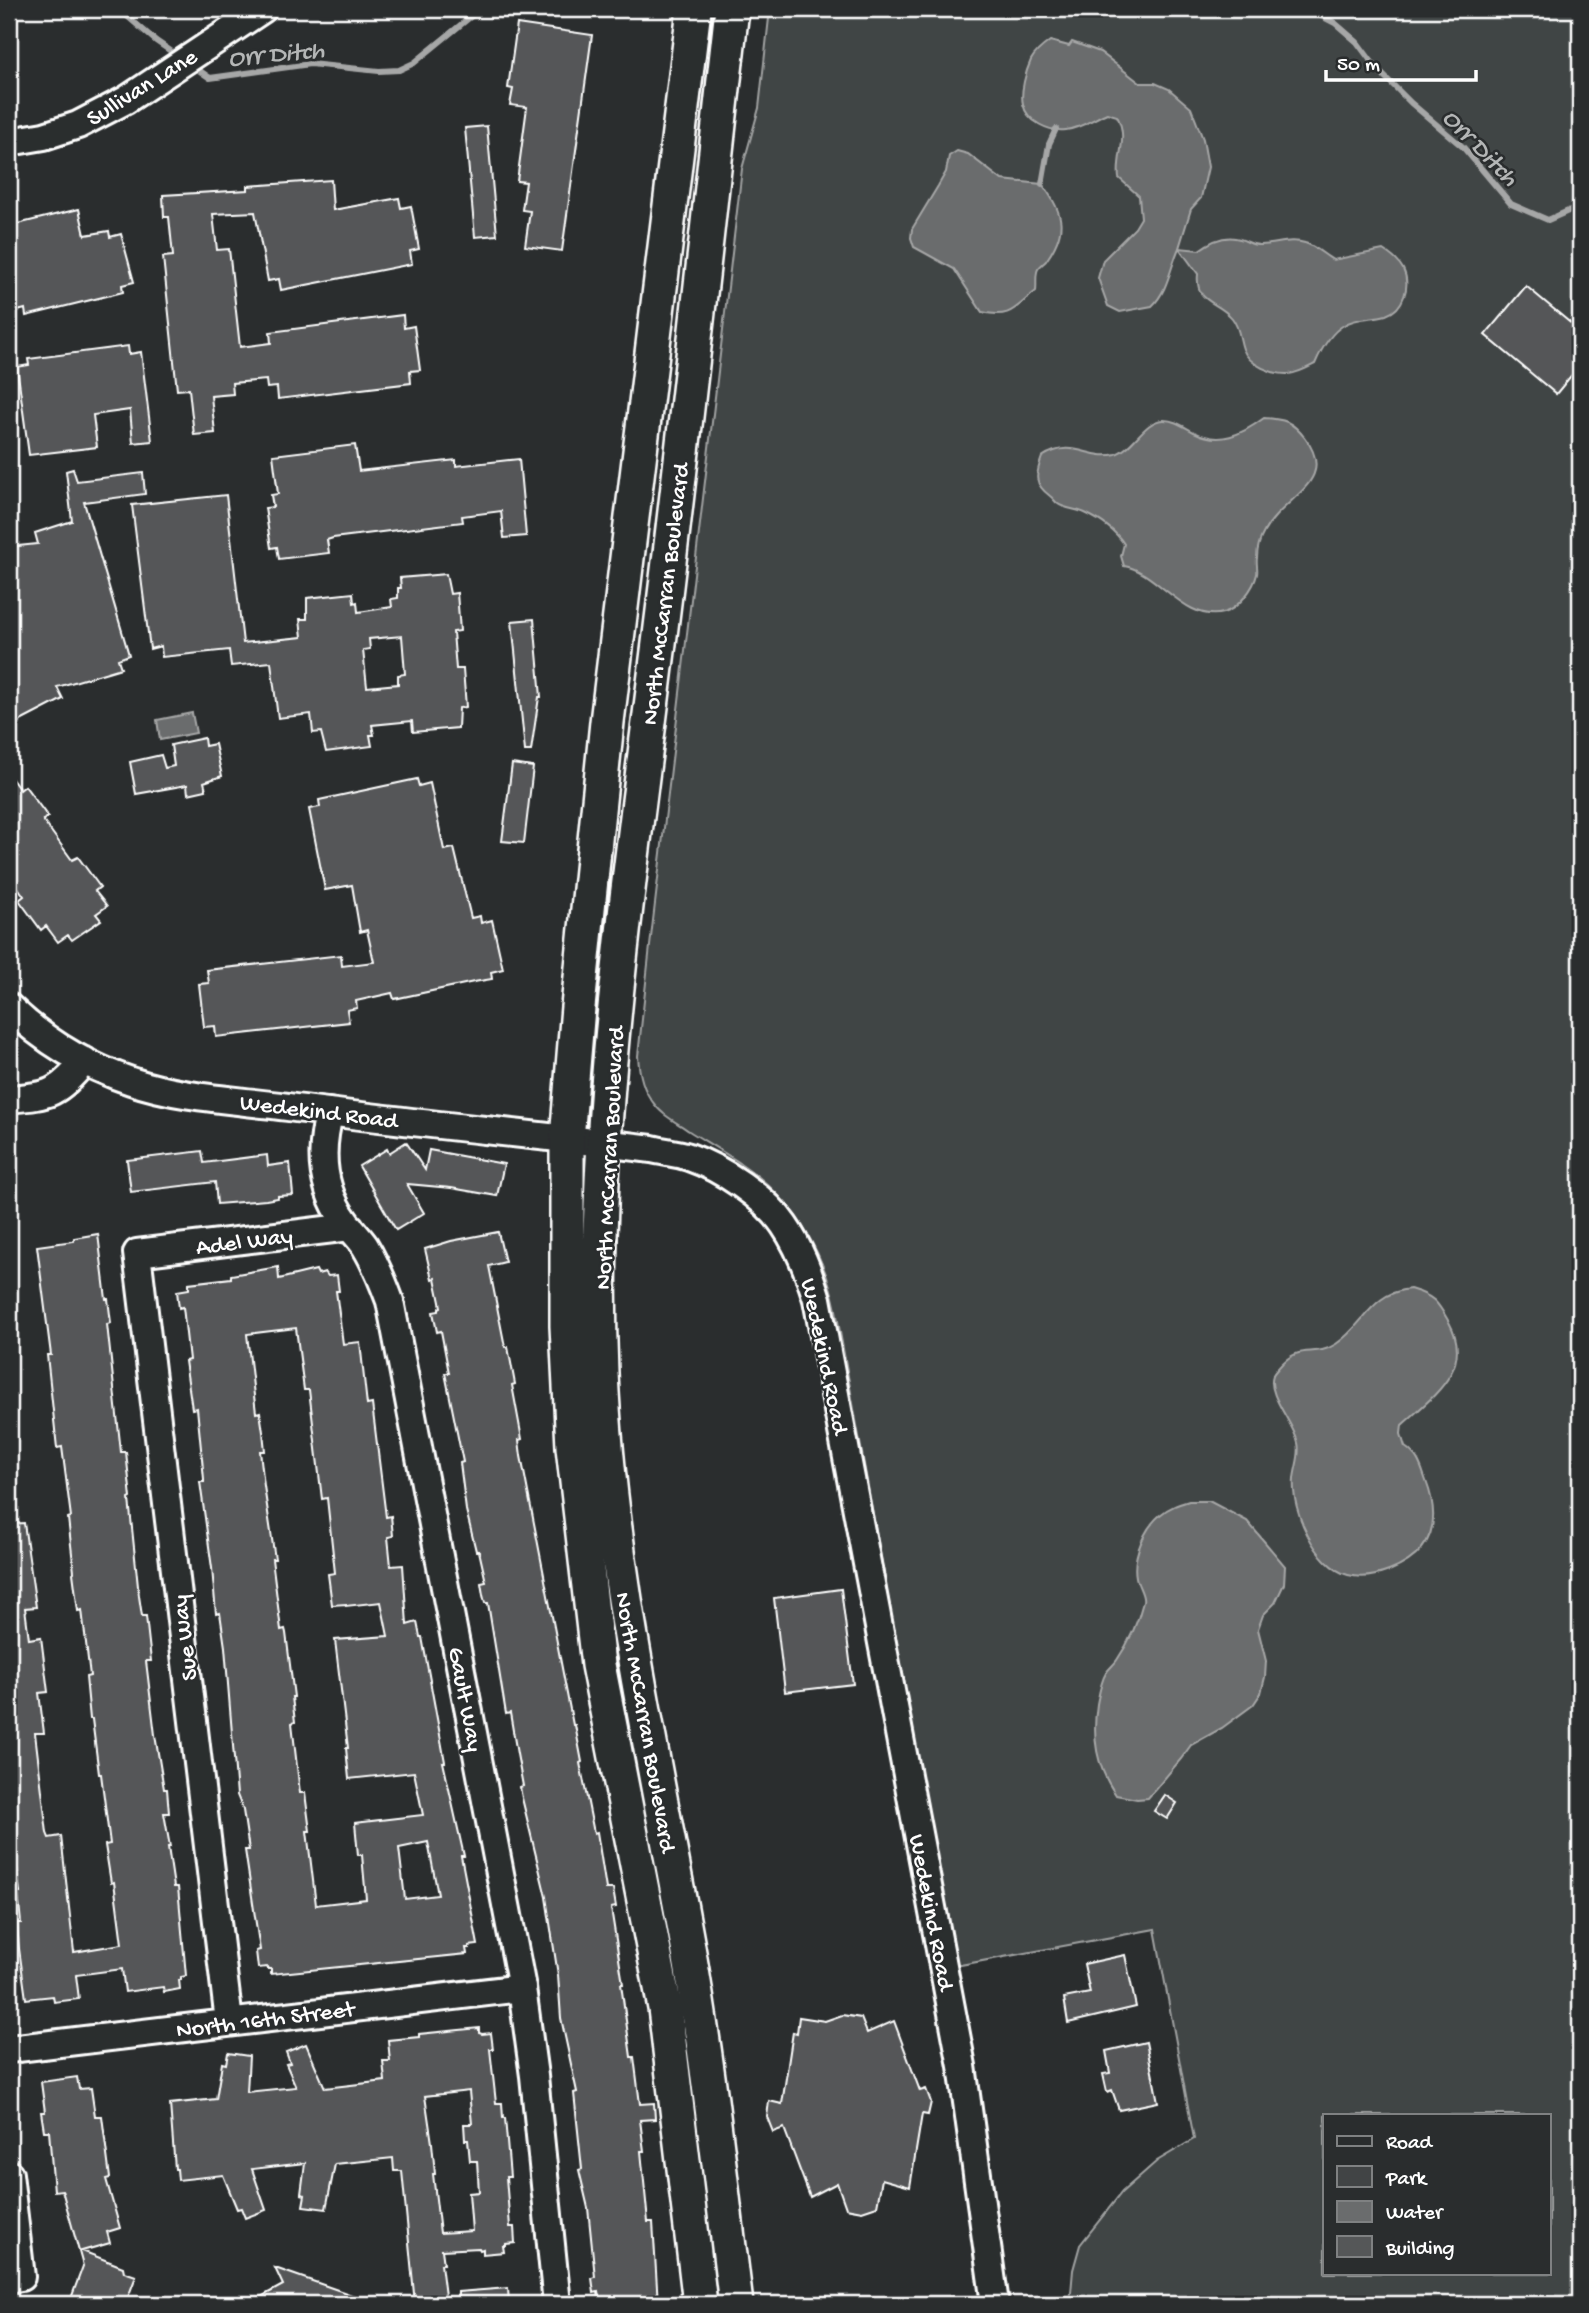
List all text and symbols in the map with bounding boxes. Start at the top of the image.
water label: Orr Ditch [227,37,327,76]
scale bar [1326,38,1477,82]
street label: Sullivan Lane [82,43,204,134]
text: 50 m [1337,54,1380,79]
water label: Orr Ditch [1434,104,1524,195]
street label: North McCarran Boulevard [637,460,698,727]
street label: North McCarran Boulevard [590,1024,633,1291]
street label: Wedekind Road [238,1089,401,1138]
street label: Adel Way [194,1223,295,1264]
street label: Wedekind Road [792,1276,854,1439]
street label: North McCarran Boulevard [606,1590,681,1857]
street label: Sue Way [167,1593,206,1682]
street label: Gault Way [439,1645,488,1755]
street label: Wedekind Road [900,1832,959,1995]
street label: North 16th Street [175,1996,358,2047]
legend [1323,2114,1550,2274]
text: Road [1386,2132,1434,2157]
text: Park [1385,2168,1429,2193]
text: Water [1386,2202,1444,2227]
text: Building [1385,2238,1455,2263]

